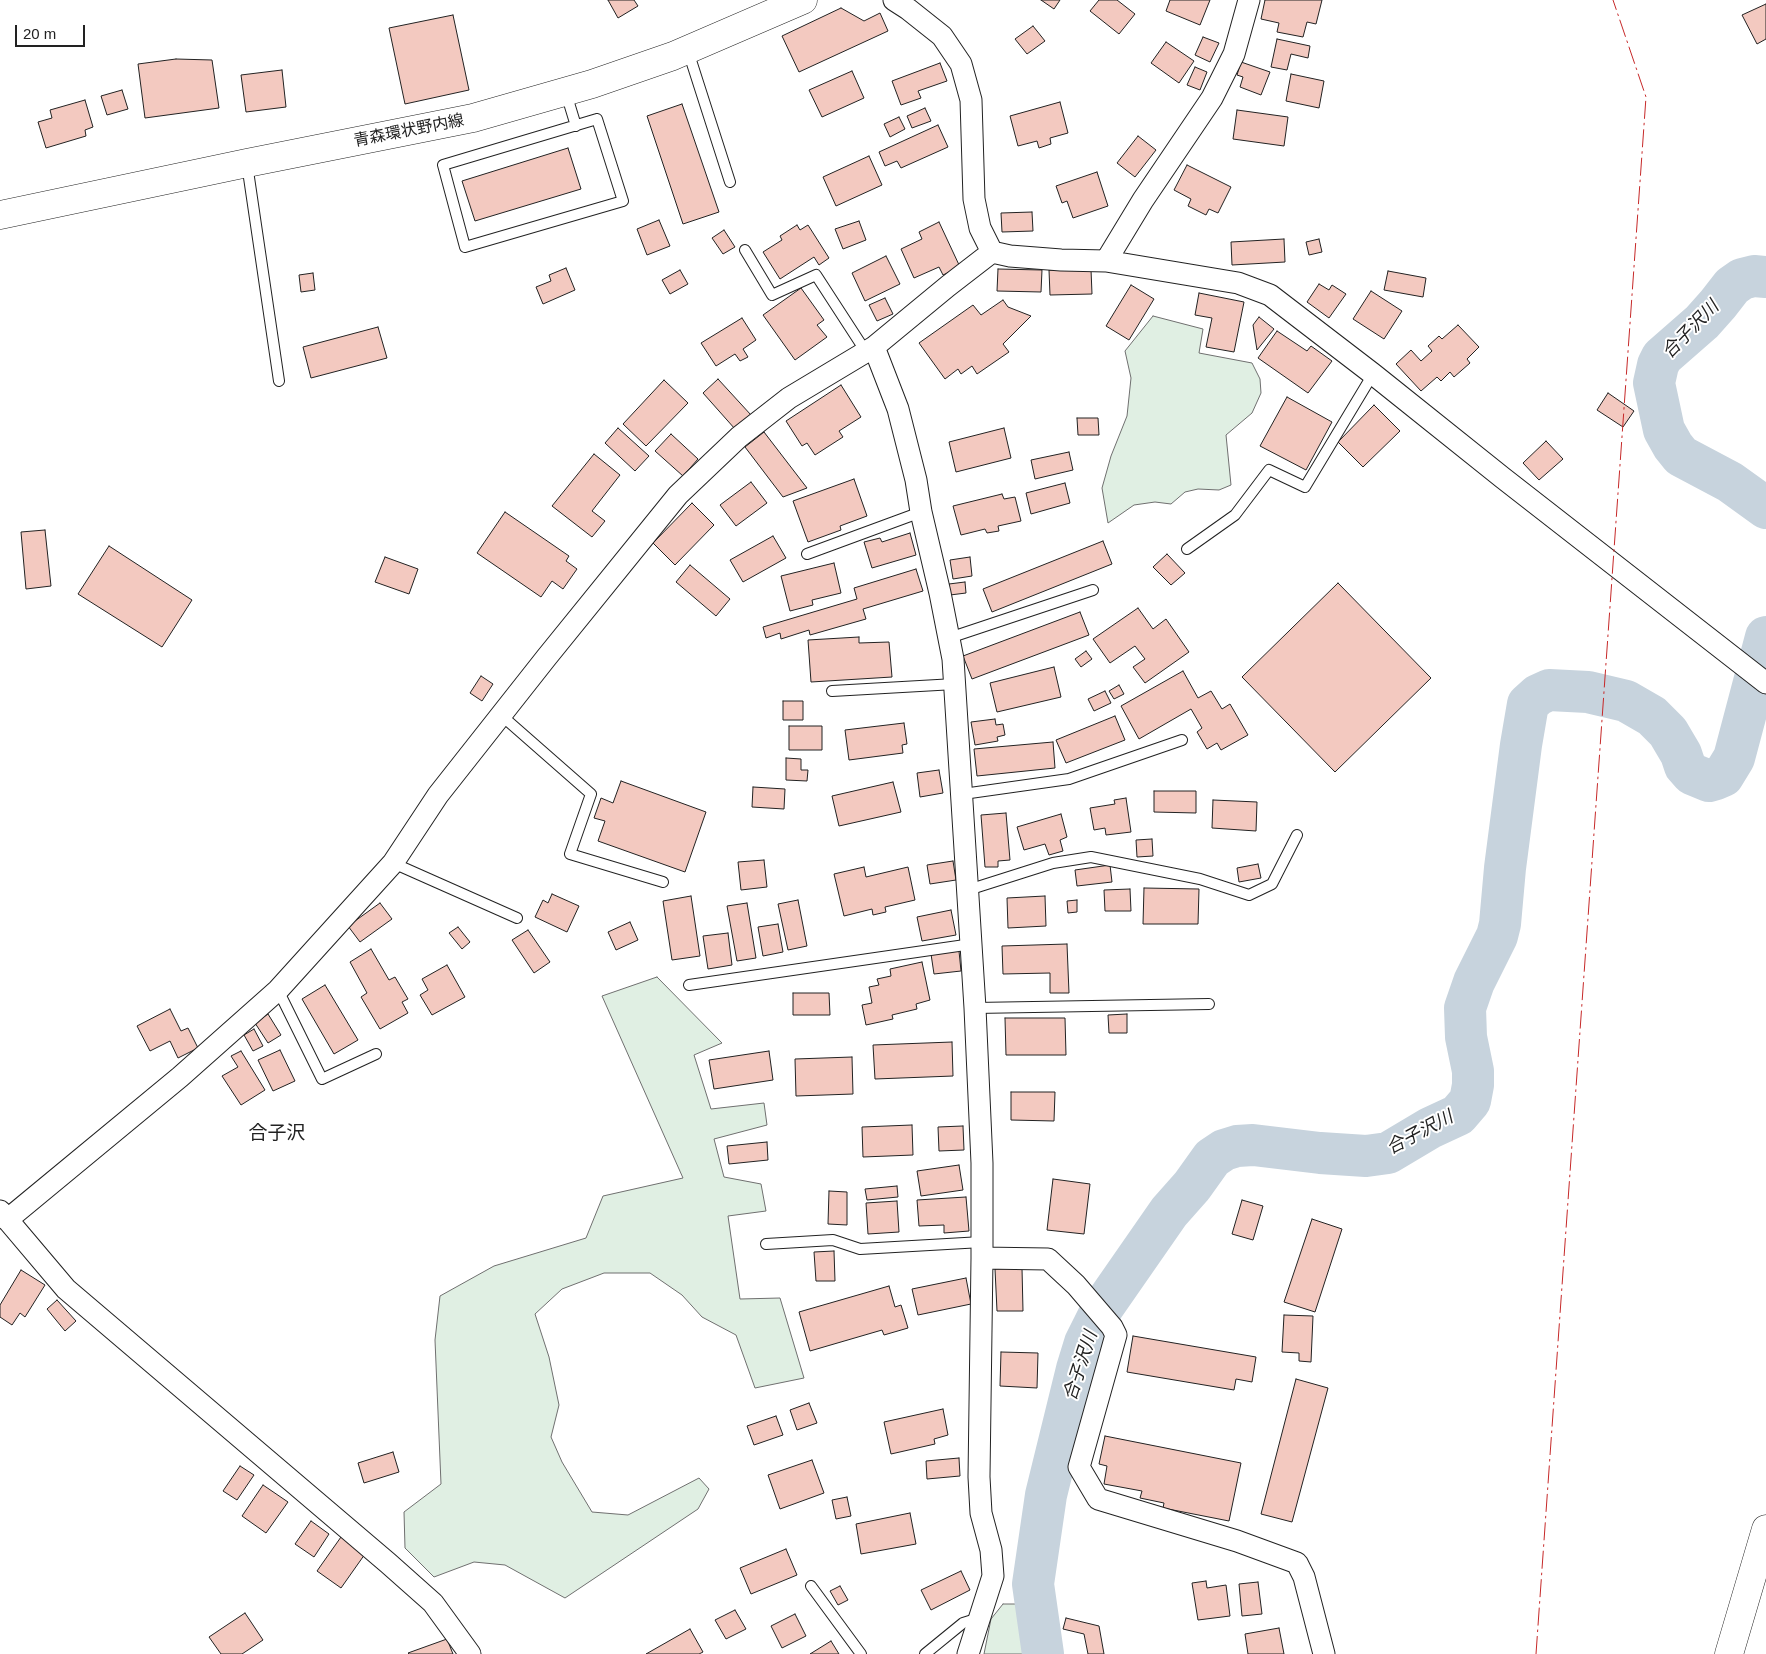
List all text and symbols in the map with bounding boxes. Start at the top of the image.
scale bar [18,15,88,47]
text: 20 m [23,25,56,42]
street label: 青森環状野内線 [352,111,466,151]
water label: 合子沢川 [1658,297,1724,363]
water label: 合子沢川 [1383,1107,1457,1159]
district label: 合子沢 [249,1123,305,1145]
water label: 合子沢川 [1060,1328,1102,1404]

